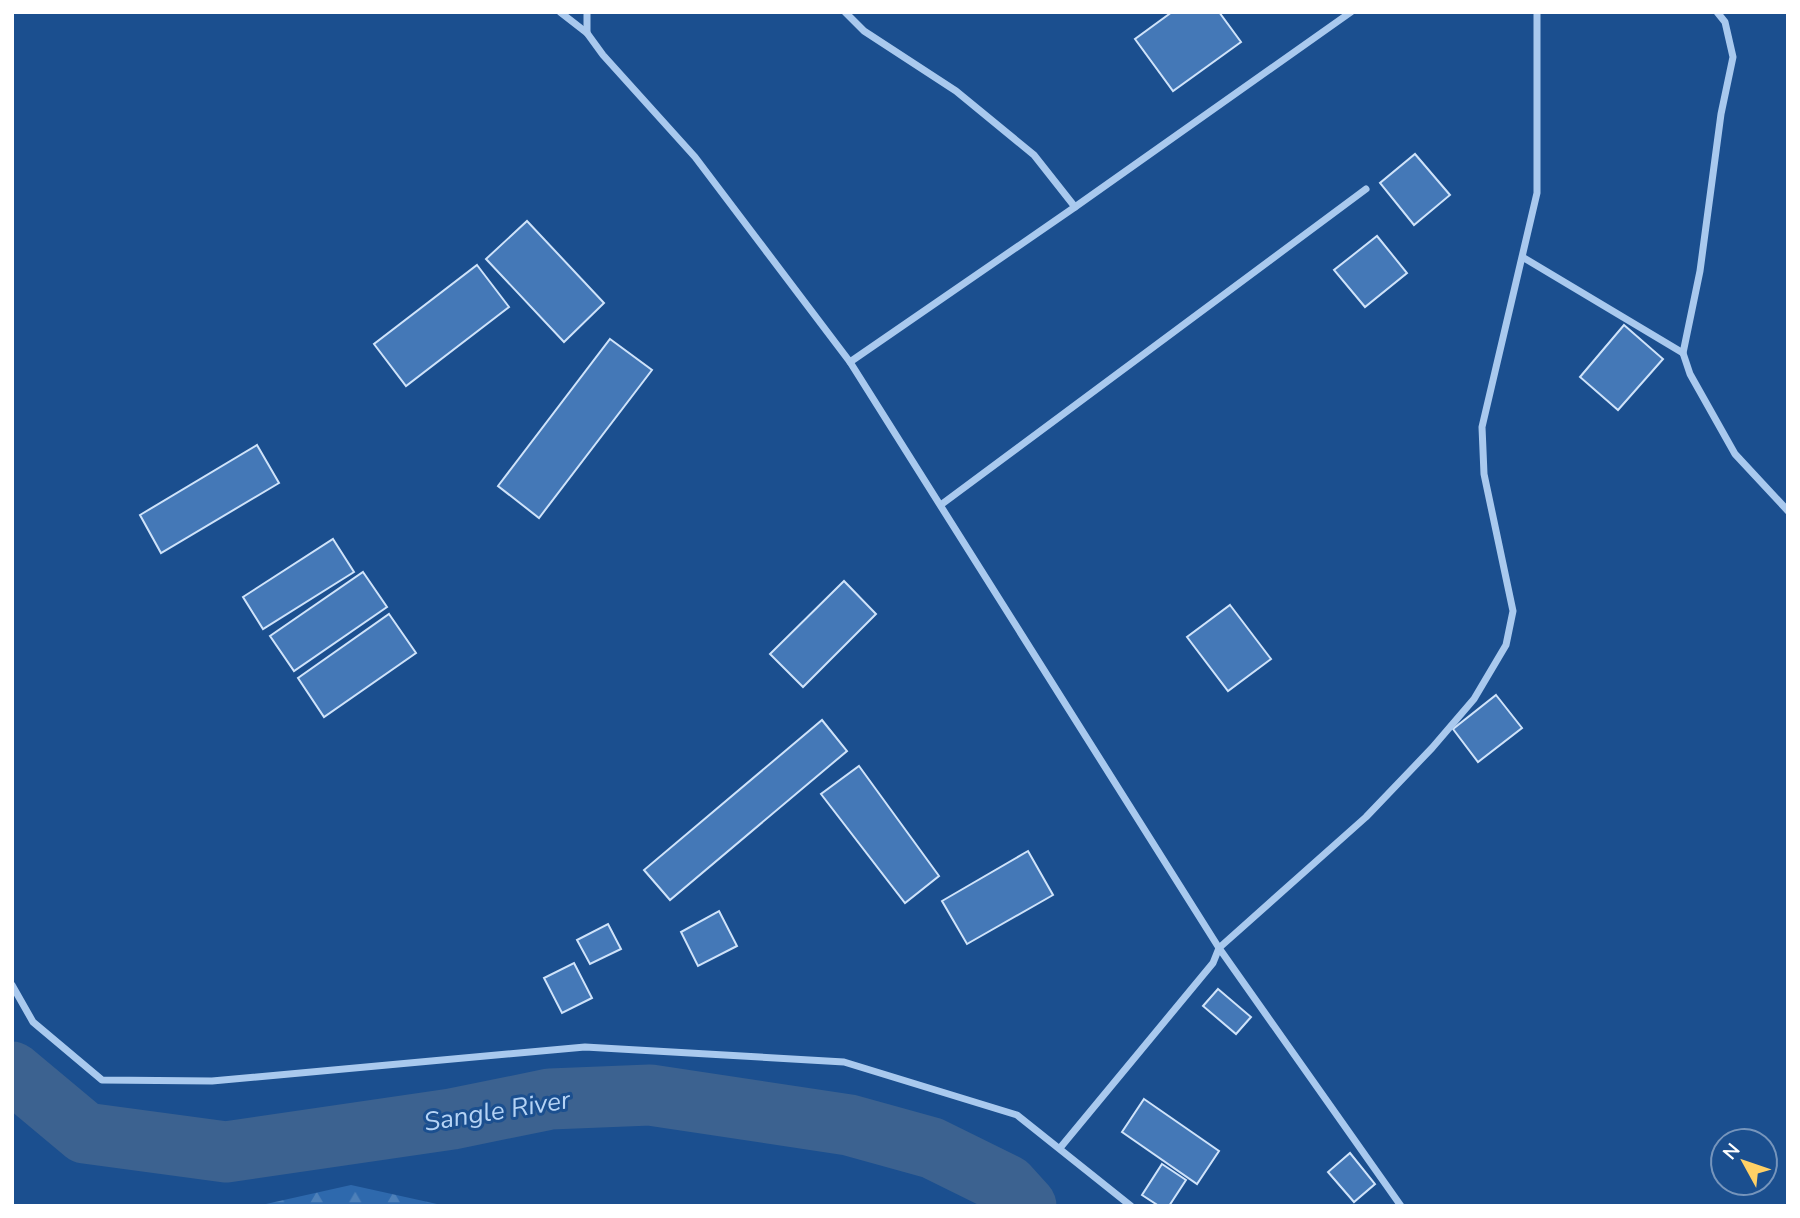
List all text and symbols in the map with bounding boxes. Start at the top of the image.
water label: Sangle River [421,1082,573,1140]
north arrow [1709,1127,1779,1197]
text: N [1717,1138,1746,1166]

